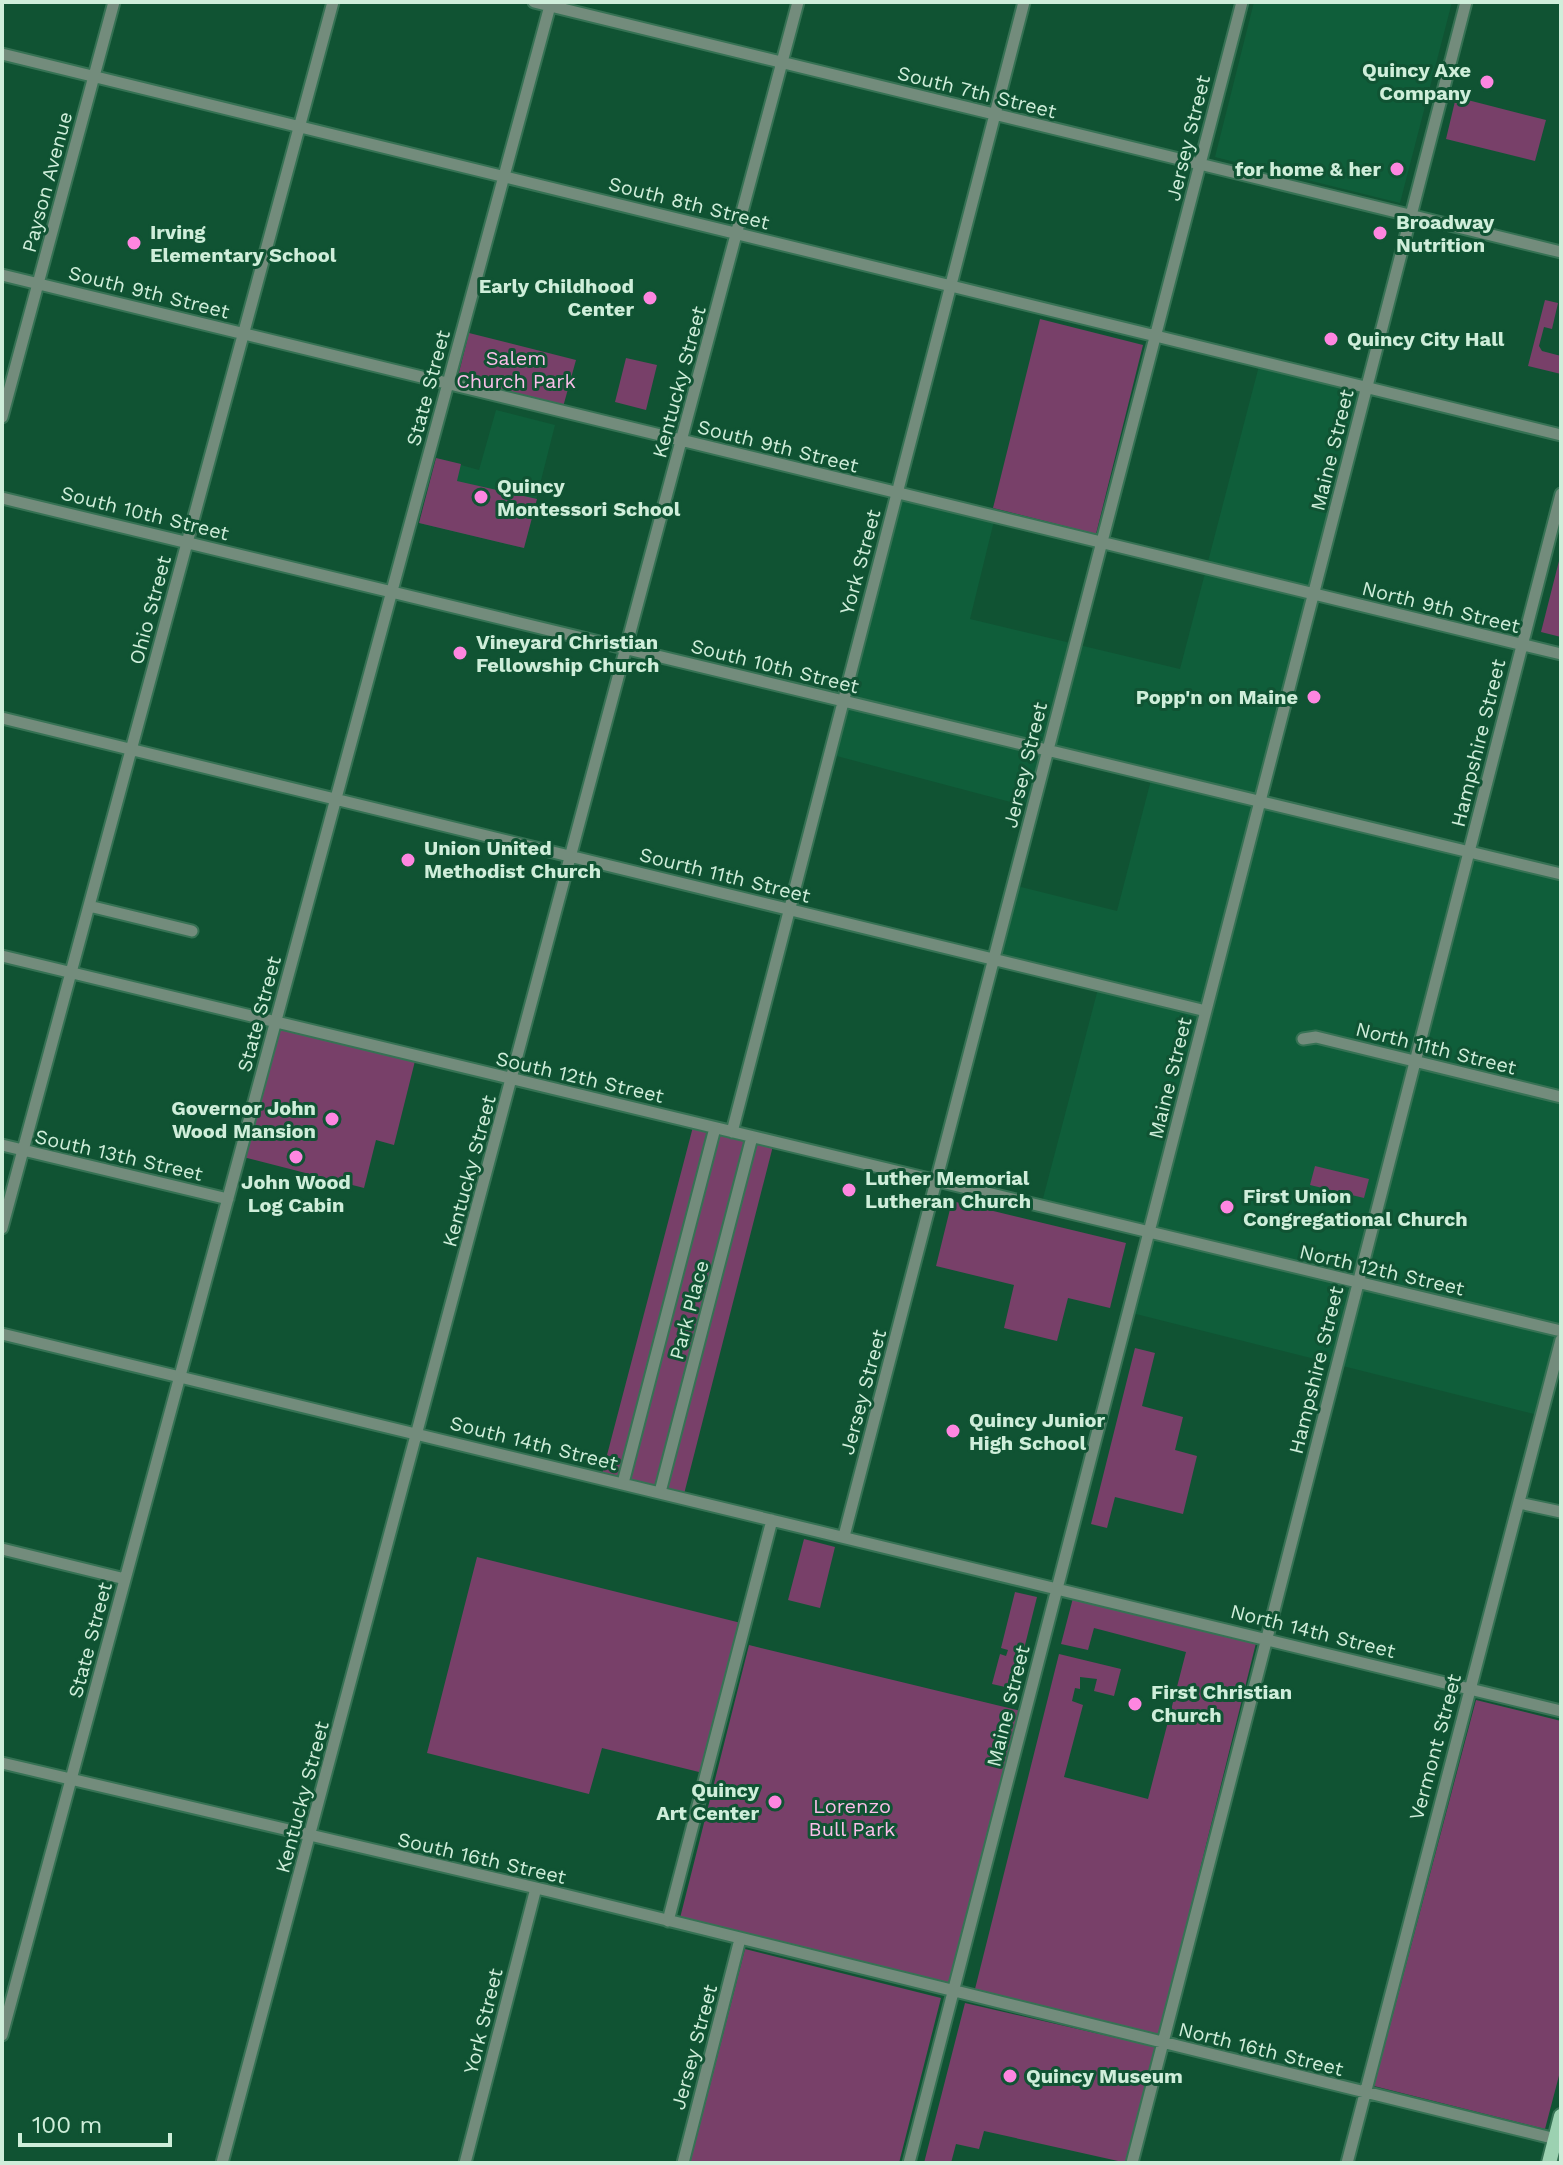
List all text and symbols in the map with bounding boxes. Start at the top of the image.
place label: Quincy Axe Company [1362,58,1472,105]
street label: South 7th Street [895,61,1060,124]
street label: Jersey Street [1161,72,1215,203]
marker: Quincy Axe Company [1478,73,1496,91]
street label: Payson Avenue [17,109,77,255]
place label: for home & her [1235,157,1381,181]
marker: for home & her [1388,160,1406,178]
street label: South 8th Street [606,171,772,235]
place label: Broadway Nutrition [1396,210,1495,257]
place label: Irving Elementary School [150,220,337,267]
marker: Broadway Nutrition [1371,224,1389,242]
marker: Irving Elementary School [125,234,143,252]
street label: South 9th Street [66,260,232,324]
place label: Early Childhood Center [479,274,634,321]
marker: Early Childhood Center [641,289,659,307]
street label: Kentucky Street [647,303,711,461]
street label: State Street [401,327,455,449]
place label: Quincy City Hall [1347,327,1505,351]
marker: Quincy City Hall [1322,330,1340,348]
park label: Salem Church Park [456,346,576,393]
street label: Maine Street [1305,386,1359,513]
street label: South 9th Street [695,414,861,478]
place label: Quincy Montessori School [497,474,681,521]
street label: South 10th Street [58,481,232,546]
marker: Quincy Montessori School [472,488,490,506]
street label: York Street [834,506,886,617]
street label: Ohio Street [124,552,176,667]
street label: North 9th Street [1360,576,1523,638]
place label: Vineyard Christian Fellowship Church [476,630,659,677]
street label: South 10th Street [688,634,862,699]
marker: Vineyard Christian Fellowship Church [451,644,469,662]
street label: Hampshire Street [1446,656,1511,829]
place label: Popp'n on Maine [1136,685,1298,709]
marker: Popp'n on Maine [1305,688,1323,706]
street label: Jersey Street [998,699,1052,830]
place label: Union United Methodist Church [424,836,601,883]
street label: Sourth 11th Street [637,842,814,908]
marker: Union United Methodist Church [399,851,417,869]
street label: State Street [232,953,286,1075]
street label: Maine Street [1143,1014,1197,1141]
street label: North 11th Street [1353,1016,1519,1080]
street label: South 12th Street [494,1046,667,1108]
street label: Kentucky Street [437,1092,501,1250]
place label: Governor John Wood Mansion [171,1096,316,1143]
marker: Governor John Wood Mansion [323,1110,341,1128]
street label: South 13th Street [33,1124,206,1186]
marker: John Wood Log Cabin [287,1148,305,1166]
place label: Luther Memorial Lutheran Church [865,1166,1031,1213]
place label: John Wood Log Cabin [241,1170,351,1217]
marker: Luther Memorial Lutheran Church [840,1181,858,1199]
place label: First Union Congregational Church [1243,1184,1468,1231]
marker: First Union Congregational Church [1218,1198,1236,1216]
street label: North 12th Street [1297,1239,1467,1301]
street label: Park Place [664,1258,714,1362]
street label: Hampshire Street [1284,1283,1349,1456]
street label: Jersey Street [835,1326,891,1457]
place label: Quincy Junior High School [969,1408,1106,1455]
street label: South 14th Street [448,1411,621,1476]
marker: Quincy Junior High School [944,1422,962,1440]
street label: State Street [63,1579,117,1701]
street label: North 14th Street [1228,1599,1399,1663]
street label: Maine Street [981,1642,1035,1769]
street label: Vermont Street [1404,1671,1466,1823]
place label: First Christian Church [1151,1680,1292,1727]
marker: First Christian Church [1126,1695,1144,1713]
street label: Kentucky Street [270,1718,334,1876]
place label: Quincy Art Center [656,1778,760,1825]
marker: Quincy Art Center [766,1793,784,1811]
park label: Lorenzo Bull Park [809,1794,895,1841]
street label: South 16th Street [395,1827,569,1889]
street label: York Street [458,1965,508,2076]
street label: Jersey Street [666,1981,722,2112]
street label: North 16th Street [1176,2017,1346,2081]
place label: Quincy Museum [1026,2064,1183,2088]
marker: Quincy Museum [1001,2067,1019,2085]
scale bar [20,2097,170,2147]
text: 100 m [32,2111,102,2139]

